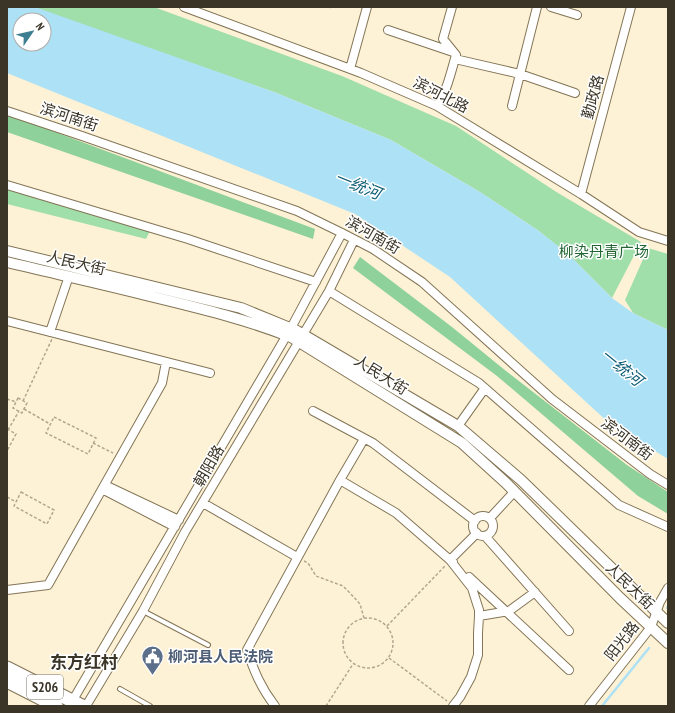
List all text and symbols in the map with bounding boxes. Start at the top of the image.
north arrow [12,12,52,52]
text: N [33,20,48,33]
street label: 滨河北路 [410,72,472,117]
street label: 勤政路 [578,73,608,121]
street label: 滨河南街 [38,98,101,135]
water label: 一统河 [332,167,387,204]
street label: 滨河南街 [343,211,404,258]
park label: 柳染丹青广场 [559,242,649,261]
street label: 人民大街 [45,247,107,279]
water label: 一统河 [597,344,649,392]
street label: 人民大街 [351,351,412,399]
street label: 滨河南街 [598,413,657,464]
street label: 朝阳路 [189,442,228,490]
street label: 人民大街 [602,558,659,613]
street label: 阳光路 [600,617,643,664]
public building icon: 柳河县人民法院 [139,644,165,677]
place label: 柳河县人民法院 [168,647,273,666]
district label: 东方红村 [50,651,118,673]
road number: S206 [27,675,63,699]

